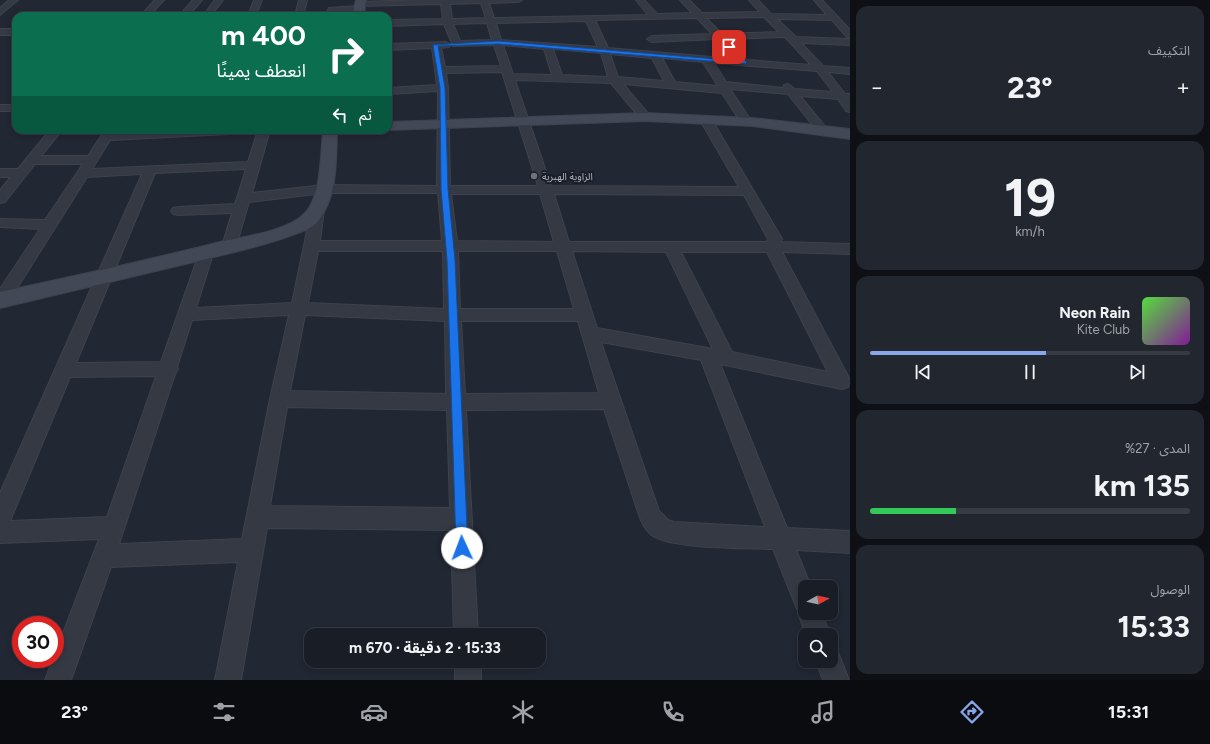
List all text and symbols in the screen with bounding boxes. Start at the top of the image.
text: 400 m [221,18,306,52]
icon: right [320,28,372,80]
pin [712,30,746,64]
icon: arrive [718,36,740,58]
text: التكييف [1148,43,1190,58]
text: انعطف يمينًا [217,60,306,82]
text: 23° [1007,69,1053,106]
text: − [870,74,884,101]
text: + [1176,74,1190,101]
icon: left [329,104,351,126]
text: ثم [359,106,372,124]
text: 19 [1004,167,1056,229]
place label: الزاوية الهبرية [542,170,593,183]
marker: الزاوية الهبرية [529,171,539,181]
text: km/h [1015,224,1045,239]
text: Neon Rain [1059,304,1130,322]
text: Kite Club [1077,322,1130,337]
icon: previous [912,361,934,383]
icon: pause [1019,361,1041,383]
icon: next [1126,361,1148,383]
text: المدى · 27% [1125,441,1190,456]
text: 135 km [1094,467,1190,504]
position arrow [441,527,483,569]
north arrow [798,580,838,620]
map controls [798,580,838,668]
text: الوصول [1150,582,1190,597]
text: 15:33 [1118,608,1190,645]
speed limit sign: 30 [12,616,64,668]
button: search [798,628,838,668]
text: 15:33 · 2 دقيقة · 670 m [349,639,501,657]
icon: filters [210,698,238,726]
icon: car [360,698,388,726]
icon: climate [509,698,537,726]
icon: phone [659,698,687,726]
icon: music [809,698,837,726]
icon: directions [958,698,986,726]
text: 23° [61,701,88,723]
text: 15:31 [1108,701,1149,723]

